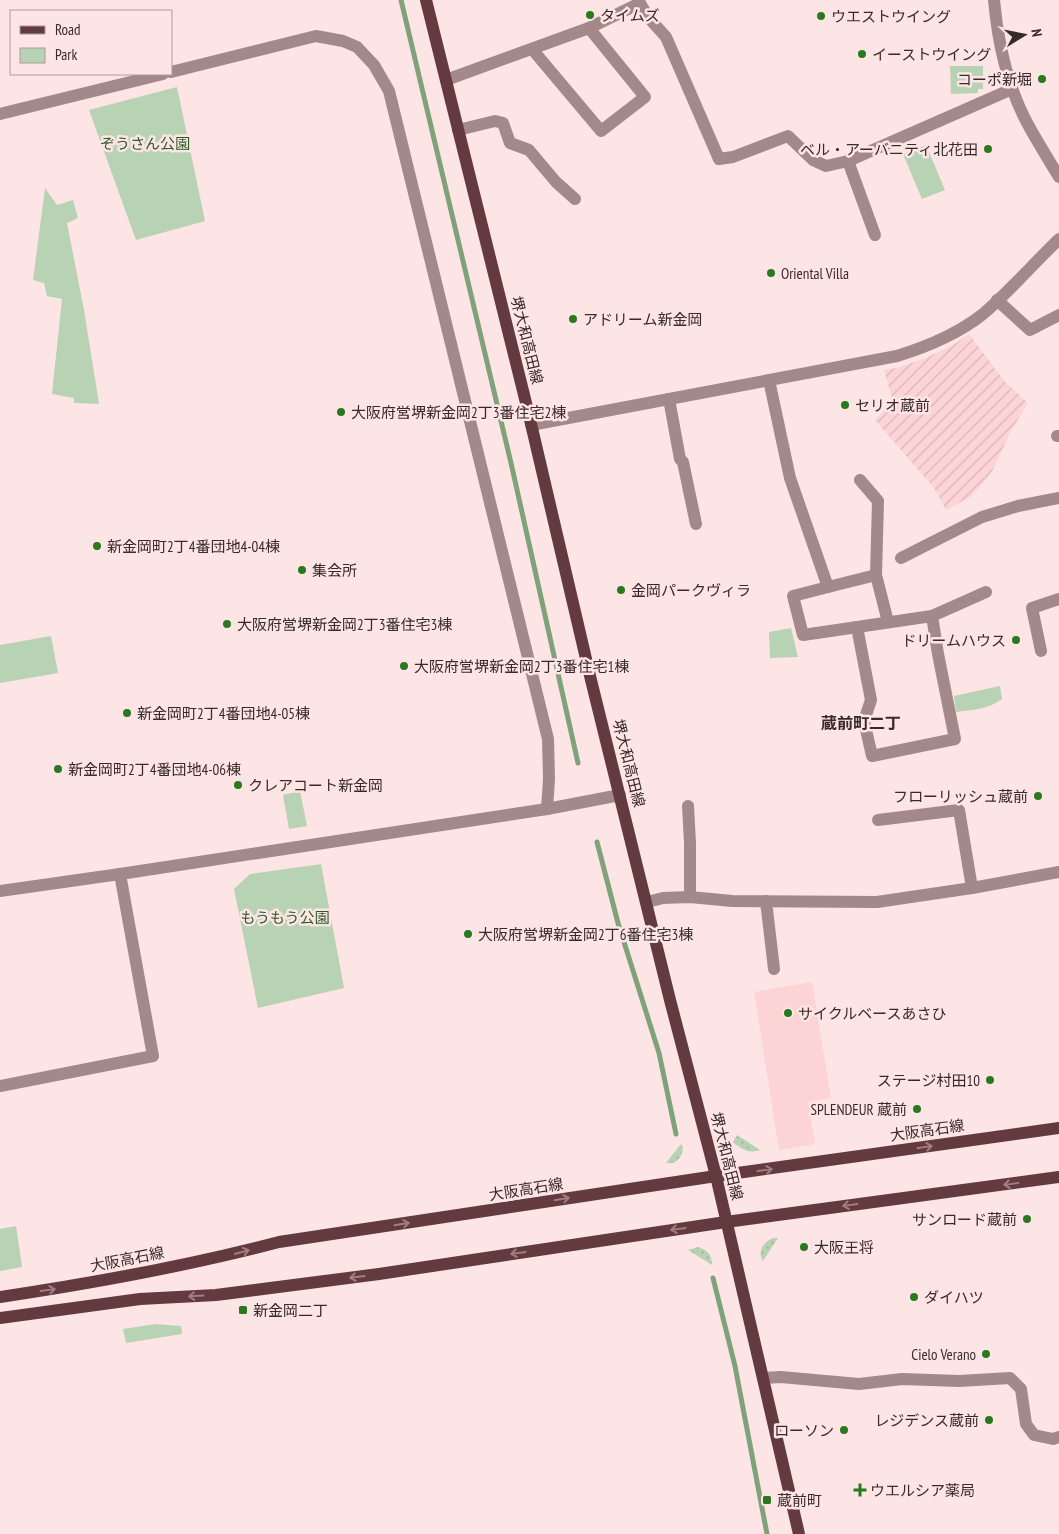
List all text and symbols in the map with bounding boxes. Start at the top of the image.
place label: タイムズ [600,6,660,25]
place label: ウエストウイング [831,7,951,26]
marker: タイムズ [584,9,596,21]
legend [10,10,172,75]
marker: ウエストウイング [815,10,827,22]
north arrow [999,10,1049,60]
text: Road [55,20,81,39]
text: N [1027,27,1046,38]
text: Park [55,45,77,64]
place label: イーストウイング [872,45,991,64]
marker: イーストウイング [856,48,868,60]
place label: コーポ新堀 [957,70,1032,89]
marker: コーポ新堀 [1036,73,1048,85]
park label: ぞうさん公園 [100,134,190,153]
place label: ベル・アーバニティ北花田 [800,140,978,159]
marker: ベル・アーバニティ北花田 [982,143,994,155]
place label: Oriental Villa [781,264,849,283]
marker: Oriental Villa [765,267,777,279]
street label: 堺大和高田線 [507,294,547,386]
place label: アドリーム新金岡 [583,310,703,329]
marker: アドリーム新金岡 [567,313,579,325]
place label: セリオ蔵前 [855,396,930,415]
marker: セリオ蔵前 [839,399,851,411]
place label: 大阪府営堺新金岡2丁3番住宅2棟 [351,403,566,422]
marker: 大阪府営堺新金岡2丁3番住宅2棟 [335,406,347,418]
place label: 新金岡町2丁4番団地4-04棟 [107,537,280,556]
marker: 新金岡町2丁4番団地4-04棟 [91,540,103,552]
place label: 集会所 [312,561,357,580]
marker: 集会所 [296,564,308,576]
place label: 金岡パークヴィラ [631,581,751,600]
marker: 金岡パークヴィラ [615,584,627,596]
place label: 大阪府営堺新金岡2丁3番住宅3棟 [237,615,452,634]
marker: 大阪府営堺新金岡2丁3番住宅3棟 [221,618,233,630]
place label: ドリームハウス [901,631,1006,650]
marker: ドリームハウス [1010,634,1022,646]
place label: 大阪府営堺新金岡2丁3番住宅1棟 [414,657,629,676]
marker: 大阪府営堺新金岡2丁3番住宅1棟 [398,660,410,672]
place label: 新金岡町2丁4番団地4-05棟 [137,704,310,723]
marker: 新金岡町2丁4番団地4-05棟 [121,707,133,719]
district label: 蔵前町二丁 [821,713,901,733]
street label: 堺大和高田線 [609,717,649,809]
place label: 新金岡町2丁4番団地4-06棟 [68,760,241,779]
marker: 新金岡町2丁4番団地4-06棟 [52,763,64,775]
place label: クレアコート新金岡 [248,776,383,795]
marker: クレアコート新金岡 [232,779,244,791]
place label: フローリッシュ蔵前 [893,787,1028,806]
marker: フローリッシュ蔵前 [1032,790,1044,802]
park label: もうもう公園 [240,908,330,927]
place label: 大阪府営堺新金岡2丁6番住宅3棟 [478,925,693,944]
marker: 大阪府営堺新金岡2丁6番住宅3棟 [462,928,474,940]
place label: サイクルベースあさひ [798,1004,947,1023]
marker: サイクルベースあさひ [782,1007,794,1019]
place label: ステージ村田10 [877,1071,980,1090]
marker: ステージ村田10 [984,1074,996,1086]
place label: SPLENDEUR 蔵前 [811,1100,907,1119]
marker: SPLENDEUR 蔵前 [911,1103,923,1115]
street label: 堺大和高田線 [707,1110,747,1202]
street label: 大阪高石線 [889,1115,965,1145]
one-way arrow [917,1142,933,1152]
one-way arrow [756,1165,772,1175]
street label: 大阪高石線 [487,1174,565,1204]
one-way arrow [1003,1179,1019,1189]
one-way arrow [554,1194,570,1204]
one-way arrow [842,1200,858,1210]
place label: サンロード蔵前 [912,1210,1017,1229]
marker: サンロード蔵前 [1021,1213,1033,1225]
one-way arrow [393,1218,409,1228]
one-way arrow [671,1224,687,1234]
place label: 大阪王将 [814,1238,874,1257]
marker: 大阪王将 [798,1241,810,1253]
street label: 大阪高石線 [88,1243,166,1275]
one-way arrow [233,1246,249,1256]
one-way arrow [510,1248,526,1258]
one-way arrow [349,1272,365,1282]
one-way arrow [40,1285,56,1295]
place label: ダイハツ [924,1288,984,1307]
marker: ダイハツ [908,1291,920,1303]
one-way arrow [188,1292,204,1301]
place label: 新金岡二丁 [253,1301,328,1320]
marker: 新金岡二丁 [237,1304,249,1316]
place label: Cielo Verano [911,1345,976,1364]
marker: Cielo Verano [980,1348,992,1360]
place label: レジデンス蔵前 [874,1411,979,1430]
marker: レジデンス蔵前 [983,1414,995,1426]
place label: ローソン [774,1421,834,1440]
marker: ローソン [838,1424,850,1436]
place label: ウエルシア薬局 [870,1481,975,1500]
marker: ウエルシア薬局 [854,1484,866,1496]
place label: 蔵前町 [777,1491,822,1510]
marker: 蔵前町 [761,1494,773,1506]

